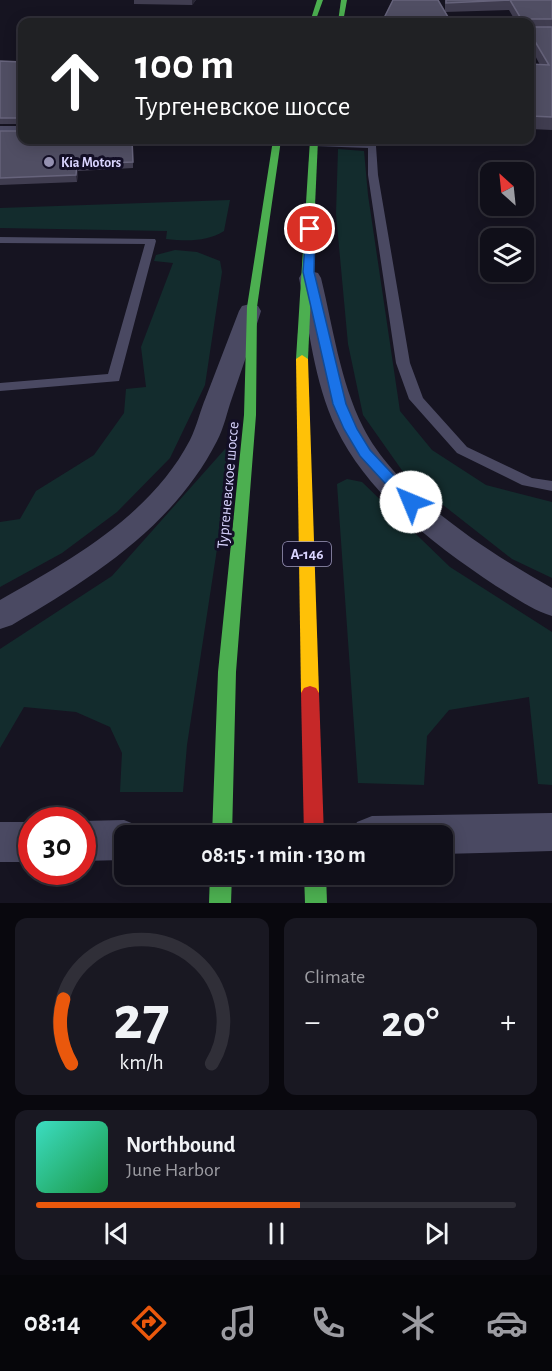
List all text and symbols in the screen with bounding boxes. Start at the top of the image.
icon: ahead [36,42,114,120]
text: 100 m [135,44,234,86]
text: Тургеневское шоссе [135,93,350,120]
marker: Kia Motors [42,155,56,169]
place label: Kia Motors [61,156,121,170]
north arrow [480,162,534,216]
map controls [480,162,534,282]
pin [284,203,335,254]
icon: arrive [293,212,326,245]
button: layers [480,228,534,282]
street label: Тургеневское шоссе [214,421,243,549]
position arrow [379,470,443,534]
road number: А-146 [283,542,331,566]
speed limit sign: 30 [18,807,96,885]
text: 08:15 · 1 min · 130 m [201,844,366,866]
text: Climate [305,967,365,987]
text: 27 [114,988,170,1050]
text: 20° [381,1000,439,1045]
text: − [305,1006,320,1039]
text: + [500,1006,516,1039]
text: km/h [120,1052,164,1073]
text: Northbound [126,1134,235,1156]
text: June Harbor [126,1160,220,1180]
icon: previous [100,1217,133,1250]
icon: pause [260,1217,293,1250]
icon: next [420,1217,453,1250]
icon: directions [128,1302,170,1344]
icon: music [218,1302,260,1344]
icon: phone [307,1302,349,1344]
icon: climate [397,1302,439,1344]
icon: car [486,1302,528,1344]
text: 08:14 [24,1309,81,1336]

